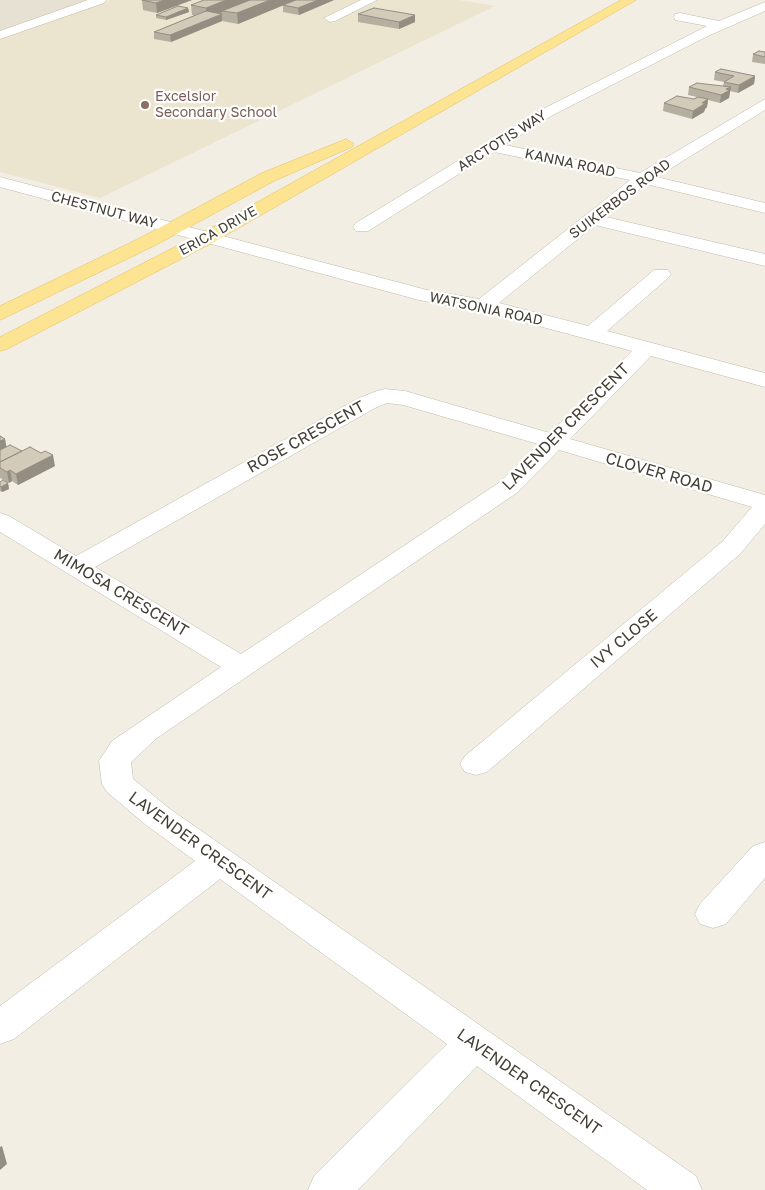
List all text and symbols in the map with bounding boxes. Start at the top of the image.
place label: Excelsior Secondary School [155,89,277,121]
marker: Excelsior Secondary School [139,99,151,111]
street label: ARCTOTIS WAY [454,107,550,175]
street label: KANNA ROAD [523,145,617,181]
street label: SUIKERBOS ROAD [566,156,674,242]
street label: CHESTNUT WAY [49,188,159,232]
street label: ERICA DRIVE [176,203,260,259]
street label: WATSONIA ROAD [428,289,544,329]
street label: LAVENDER CRESCENT [498,359,634,495]
street label: ROSE CRESCENT [244,397,368,477]
street label: CLOVER ROAD [603,449,715,497]
street label: MIMOSA CRESCENT [50,545,192,641]
street label: IVY CLOSE [587,605,661,673]
street label: LAVENDER CRESCENT [125,788,275,904]
street label: LAVENDER CRESCENT [453,1025,605,1139]

